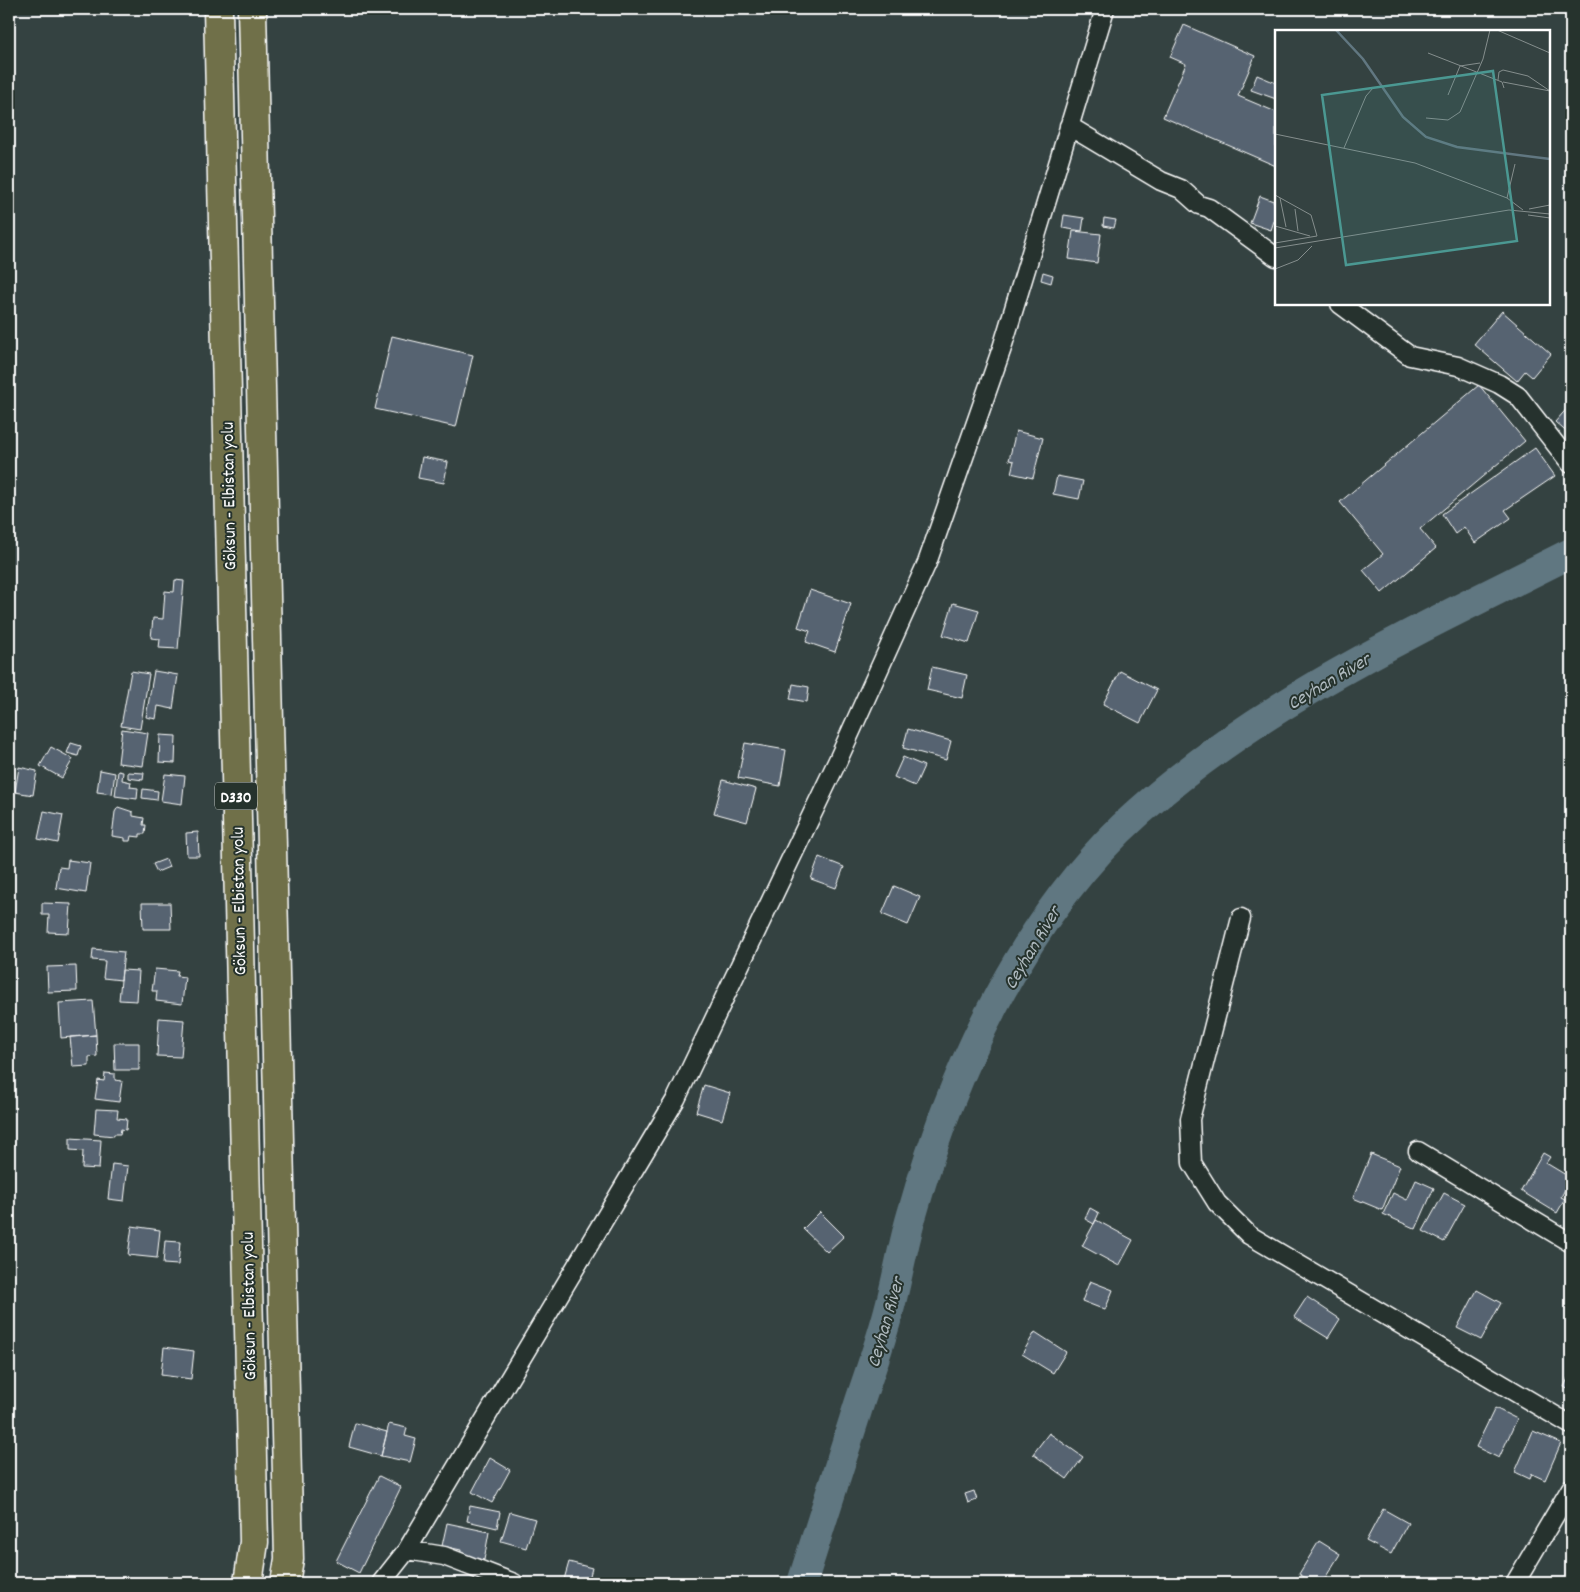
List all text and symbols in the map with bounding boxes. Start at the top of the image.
inset map [1275,30,1550,305]
street label: Göksun - Elbistan yolu [217,421,244,570]
water label: Ceyhan River [1283,647,1378,718]
road number: D330 [215,782,257,809]
street label: Göksun - Elbistan yolu [227,826,254,975]
water label: Ceyhan River [999,901,1070,995]
street label: Göksun - Elbistan yolu [237,1231,264,1380]
water label: Ceyhan River [862,1273,914,1371]

